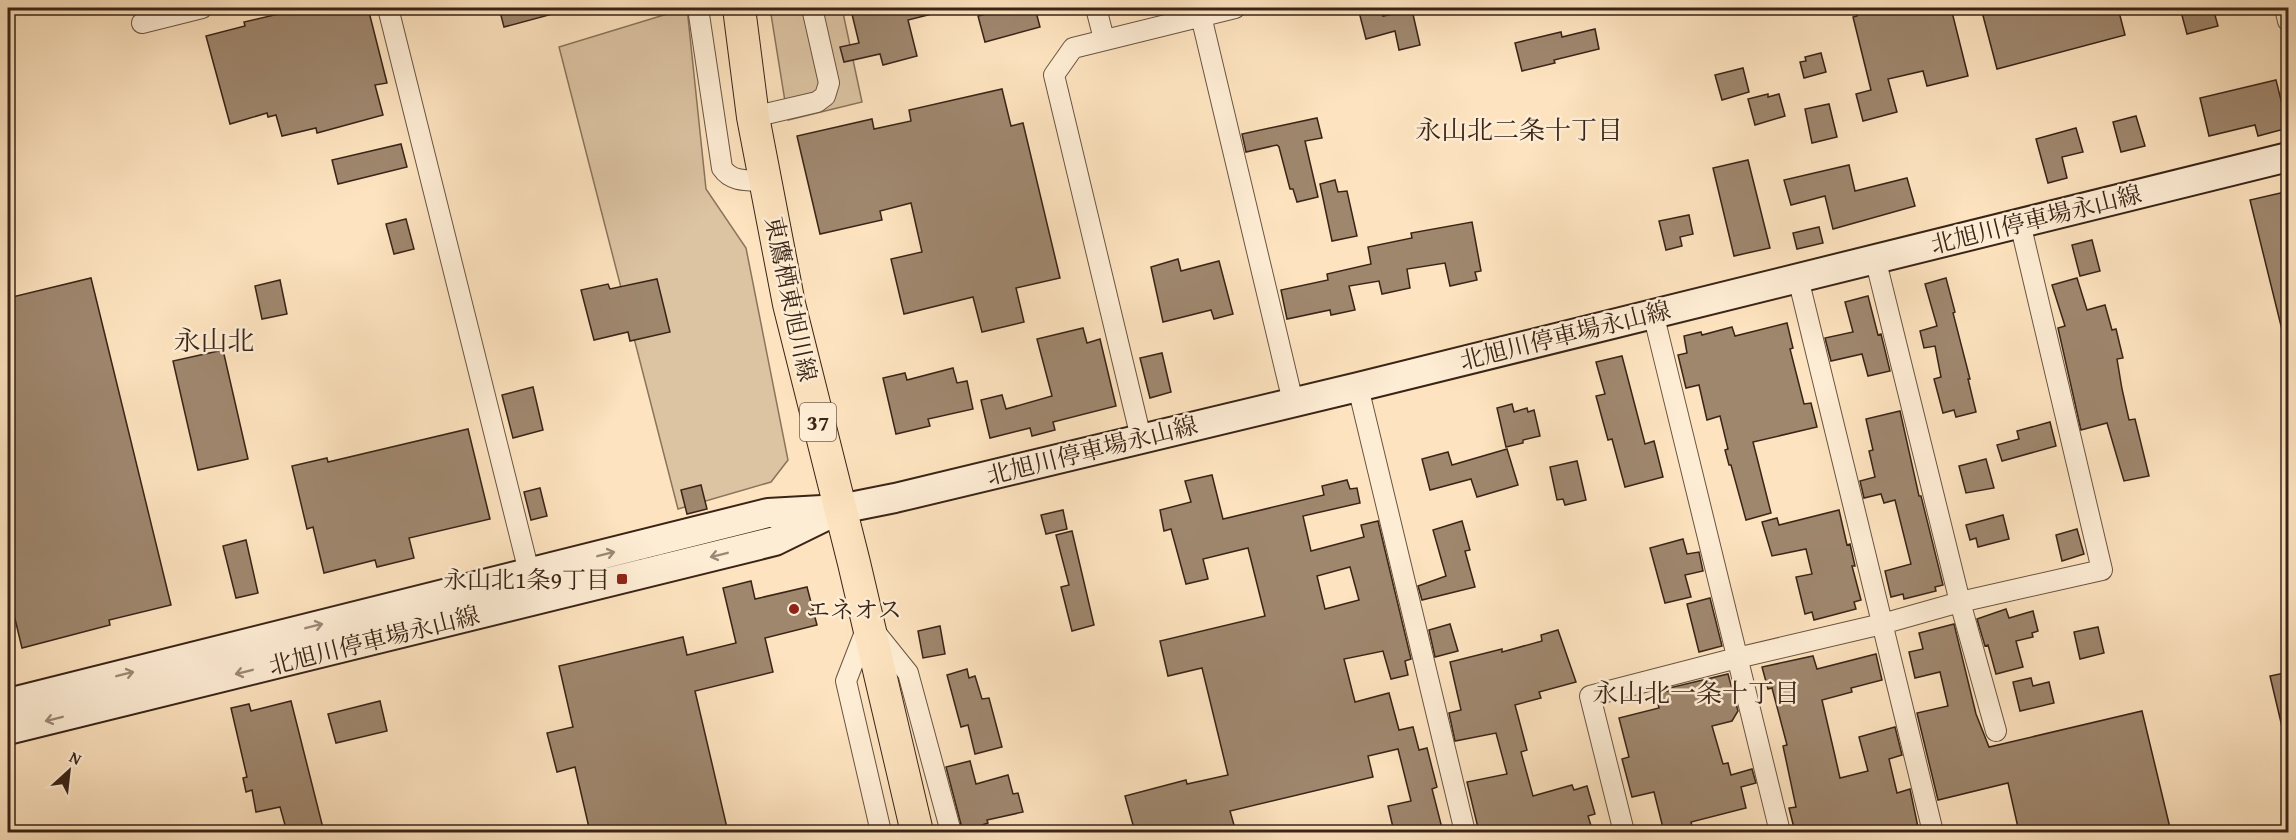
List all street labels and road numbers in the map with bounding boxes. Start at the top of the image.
street label: 北旭川停車場永山線 [1927,176,2145,262]
street label: 東鷹栖東旭川線 [756,213,826,385]
street label: 北旭川停車場永山線 [1456,292,1674,378]
road number: 37 [800,403,836,441]
street label: 北旭川停車場永山線 [983,407,1201,493]
street label: 北旭川停車場永山線 [265,597,483,683]

